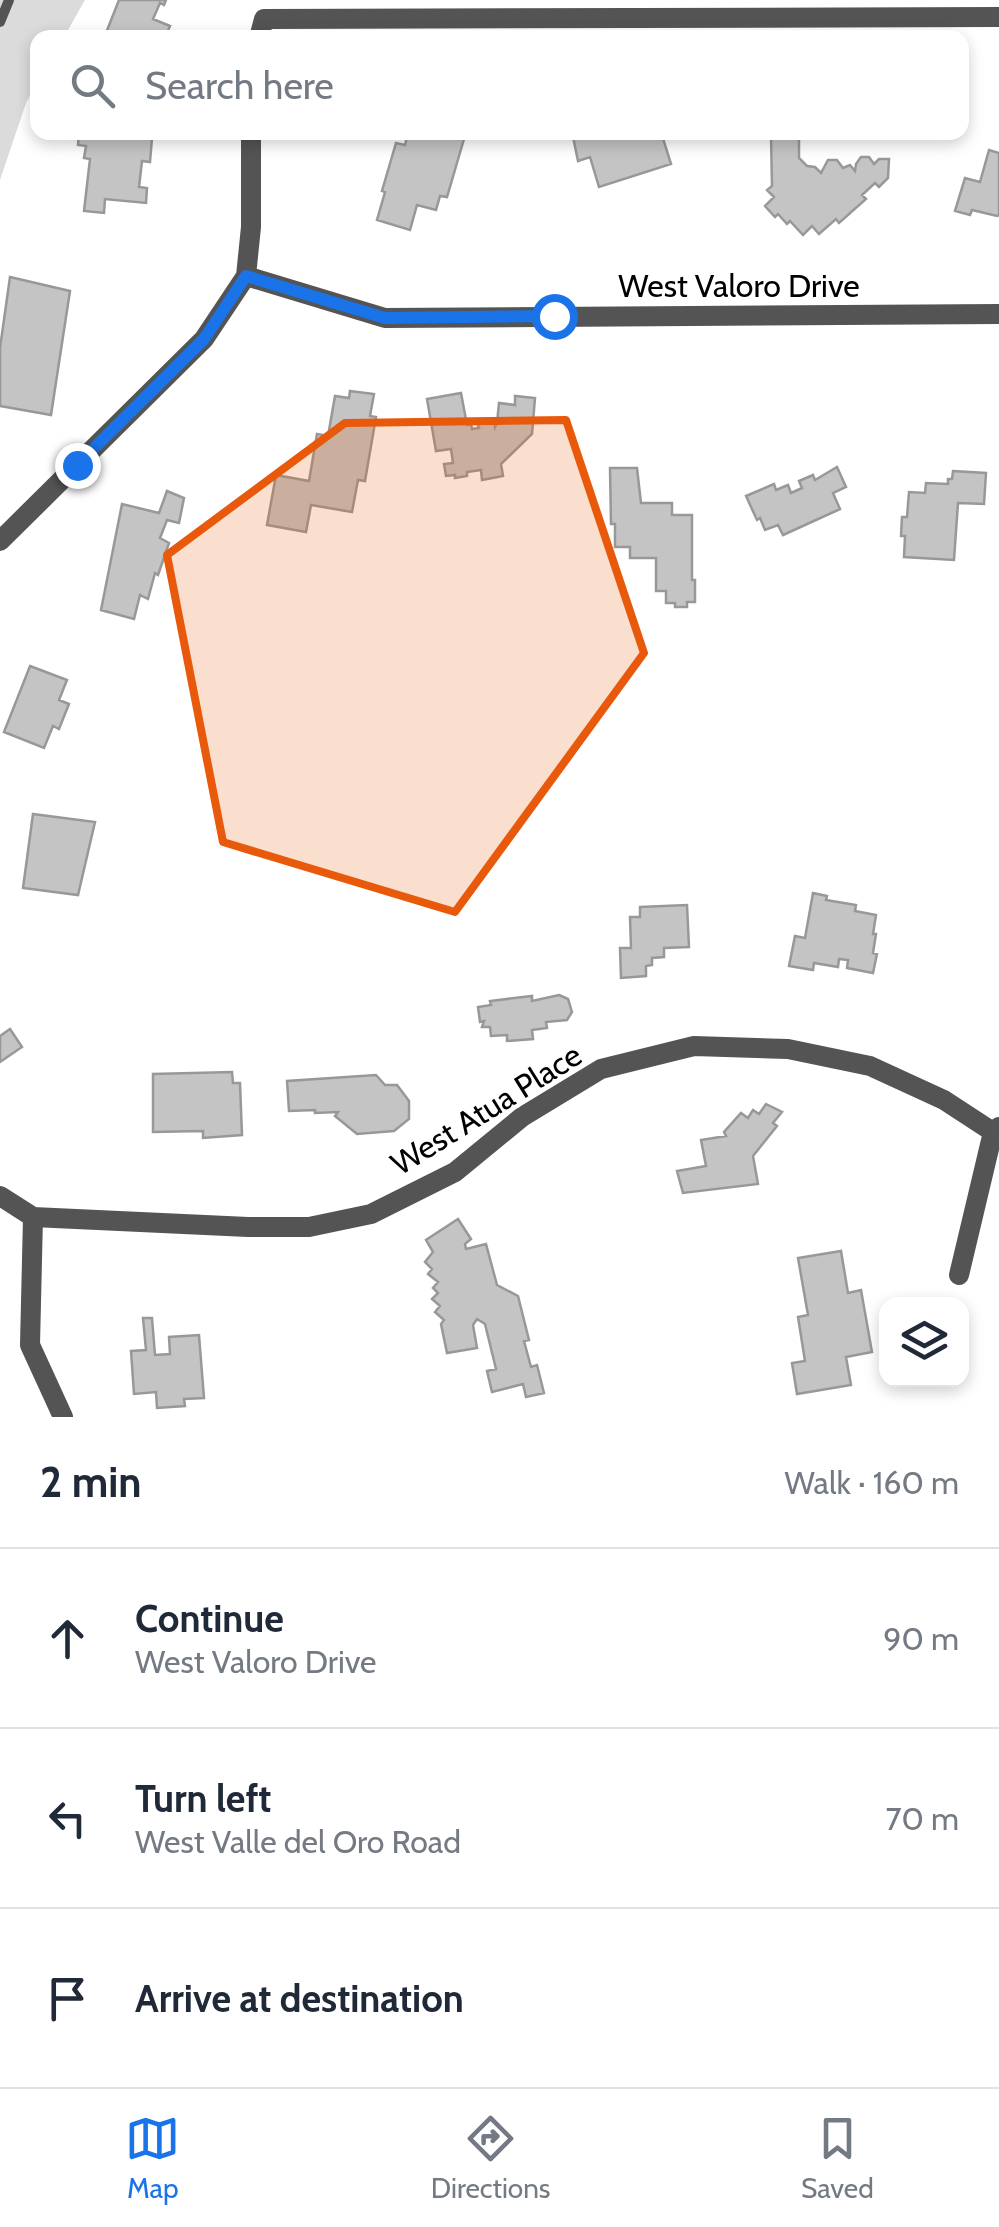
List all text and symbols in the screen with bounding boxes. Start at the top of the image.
search box [30,30,969,140]
icon: search [65,58,120,113]
text: Search here [145,62,334,109]
street label: West Valoro Drive [618,266,860,305]
route start [532,294,578,340]
route end [55,443,101,489]
street label: West Atua Place [384,1035,588,1183]
map controls [879,1297,969,1387]
button: layers [879,1297,969,1387]
text: 2 min [40,1456,141,1508]
text: Walk · 160 m [785,1463,959,1502]
text: Continue [135,1595,284,1642]
icon: ahead [40,1611,95,1666]
text: 90 m [883,1619,959,1658]
text: West Valoro Drive [135,1642,377,1681]
text: Turn left [135,1775,271,1822]
icon: left [40,1791,95,1846]
text: 70 m [886,1799,959,1838]
text: West Valle del Oro Road [135,1822,461,1861]
icon: arrive [40,1971,95,2026]
text: Arrive at destination [135,1975,464,2022]
tab: Map [125,2111,180,2205]
tab: Directions [431,2111,550,2205]
tab: Saved [801,2111,874,2205]

